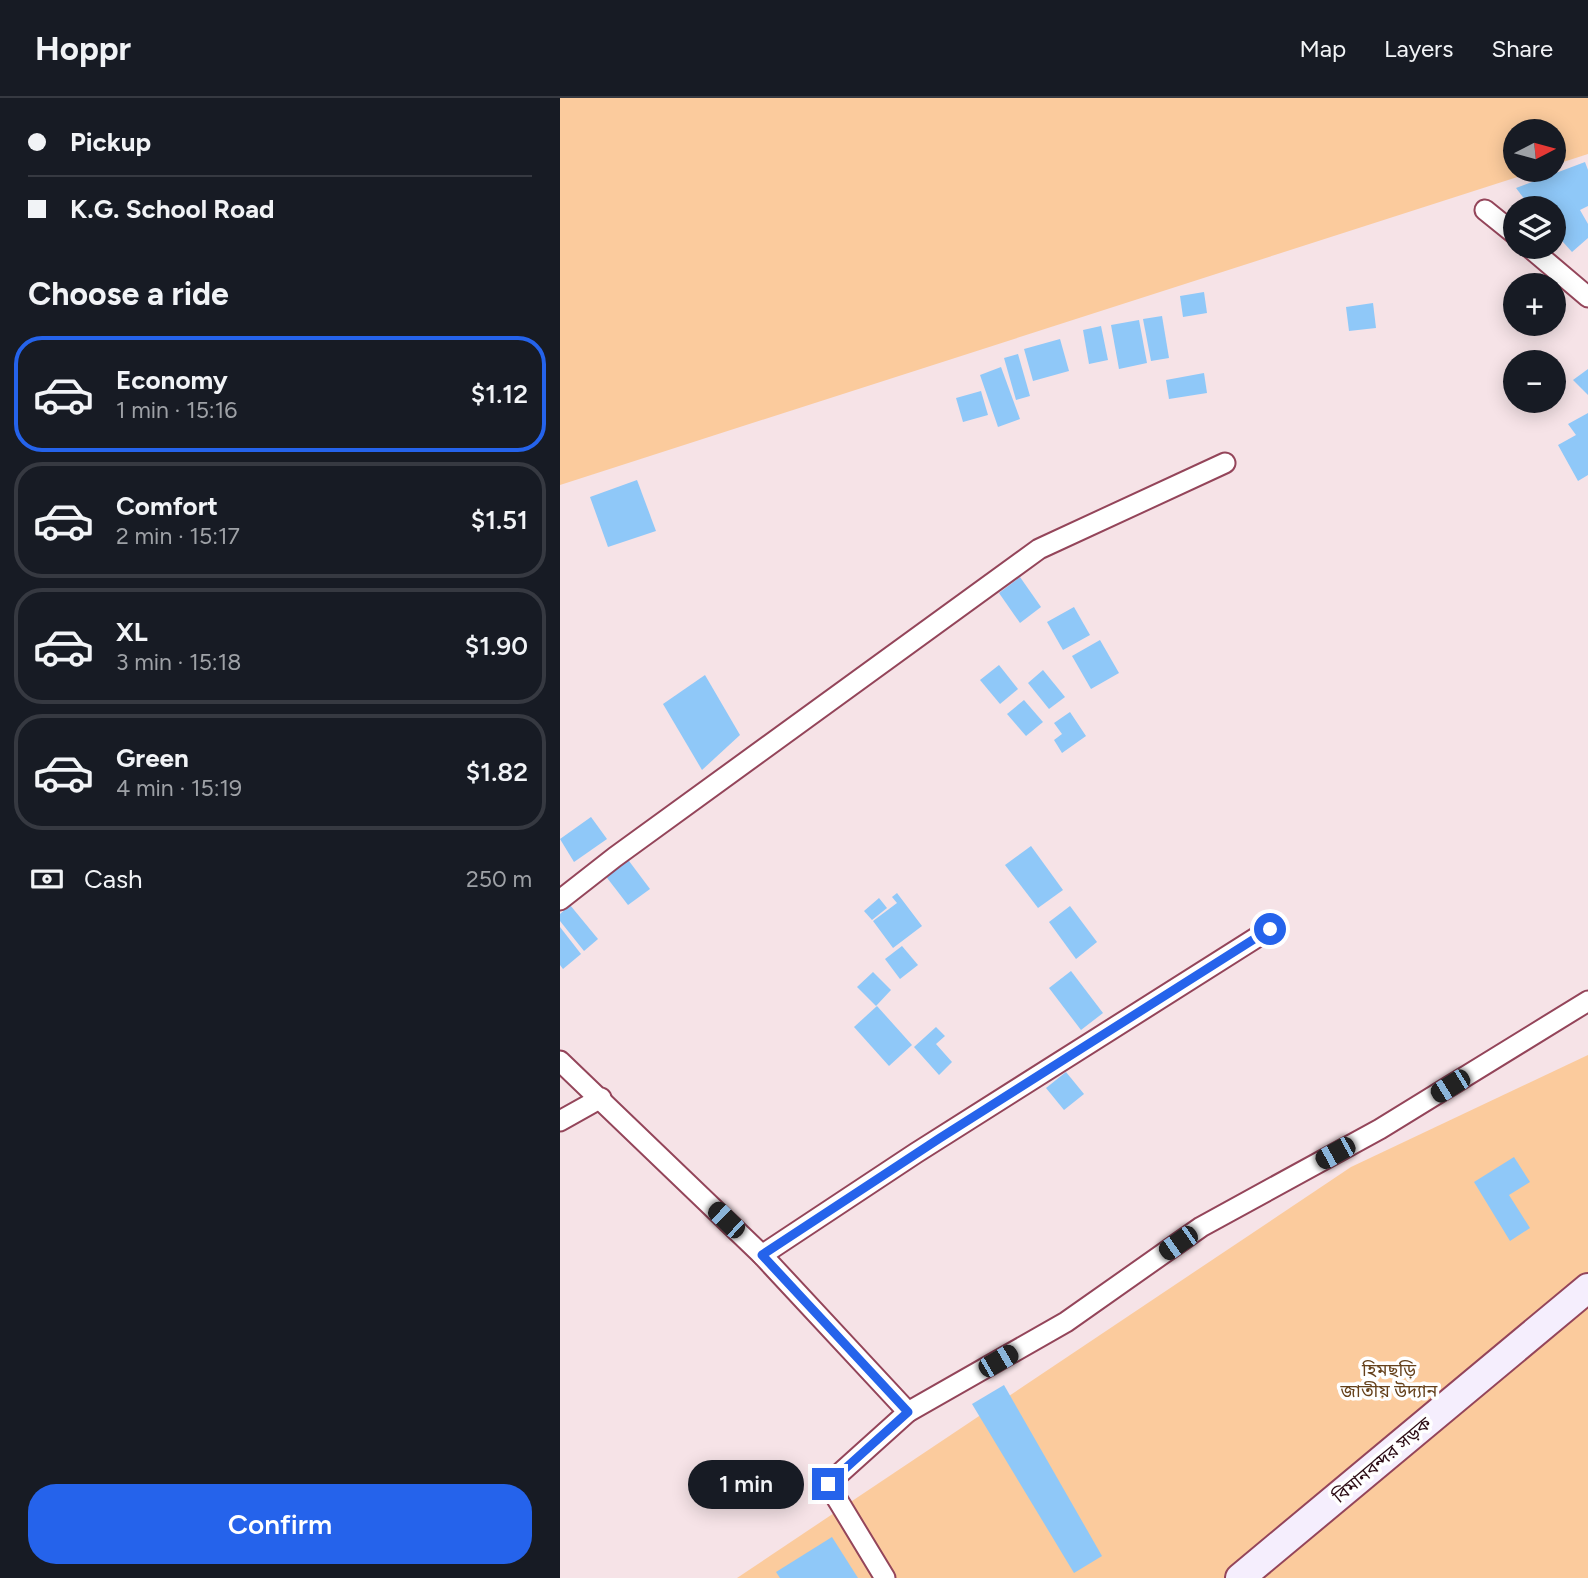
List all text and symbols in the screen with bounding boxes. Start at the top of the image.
text: Hoppr [35,29,131,68]
text: Map [1299,34,1346,63]
text: Layers [1384,34,1453,63]
text: Share [1491,34,1553,63]
north arrow [1503,119,1566,182]
map controls [1503,119,1566,413]
text: Pickup [70,126,151,158]
text: K.G. School Road [70,193,275,225]
button: layers [1503,196,1566,259]
button: + [1503,273,1566,336]
text: Choose a ride [28,275,229,313]
button: − [1503,350,1566,413]
icon: car [32,363,95,426]
text: Economy [116,364,228,396]
text: $1.12 [471,378,528,410]
text: 1 min · 15:16 [116,396,237,424]
icon: car [32,489,95,552]
text: Comfort [116,490,218,522]
text: $1.51 [471,504,528,536]
text: 2 min · 15:17 [116,522,240,550]
icon: car [32,615,95,678]
text: XL [116,616,148,648]
text: $1.90 [465,630,528,662]
text: 3 min · 15:18 [116,648,241,676]
icon: car [32,741,95,804]
text: Green [116,742,189,774]
text: $1.82 [466,756,528,788]
text: 4 min · 15:19 [116,774,242,802]
icon: cash [28,860,66,898]
text: Cash [84,863,143,895]
text: 250 m [466,865,532,893]
route start [1254,913,1286,945]
car [1427,1066,1474,1106]
car [1312,1134,1359,1172]
car [704,1198,749,1242]
car [1155,1222,1202,1264]
car [975,1341,1022,1381]
park label: হিমছড়ি জাতীয় উদ্যান [1340,1359,1439,1402]
street label: বিমানবন্দর সড়ক [1327,1412,1436,1508]
callout: 1 min [688,1460,804,1508]
route end [812,1468,844,1500]
text: 1 min [719,1470,773,1498]
button: Confirm [28,1484,532,1564]

